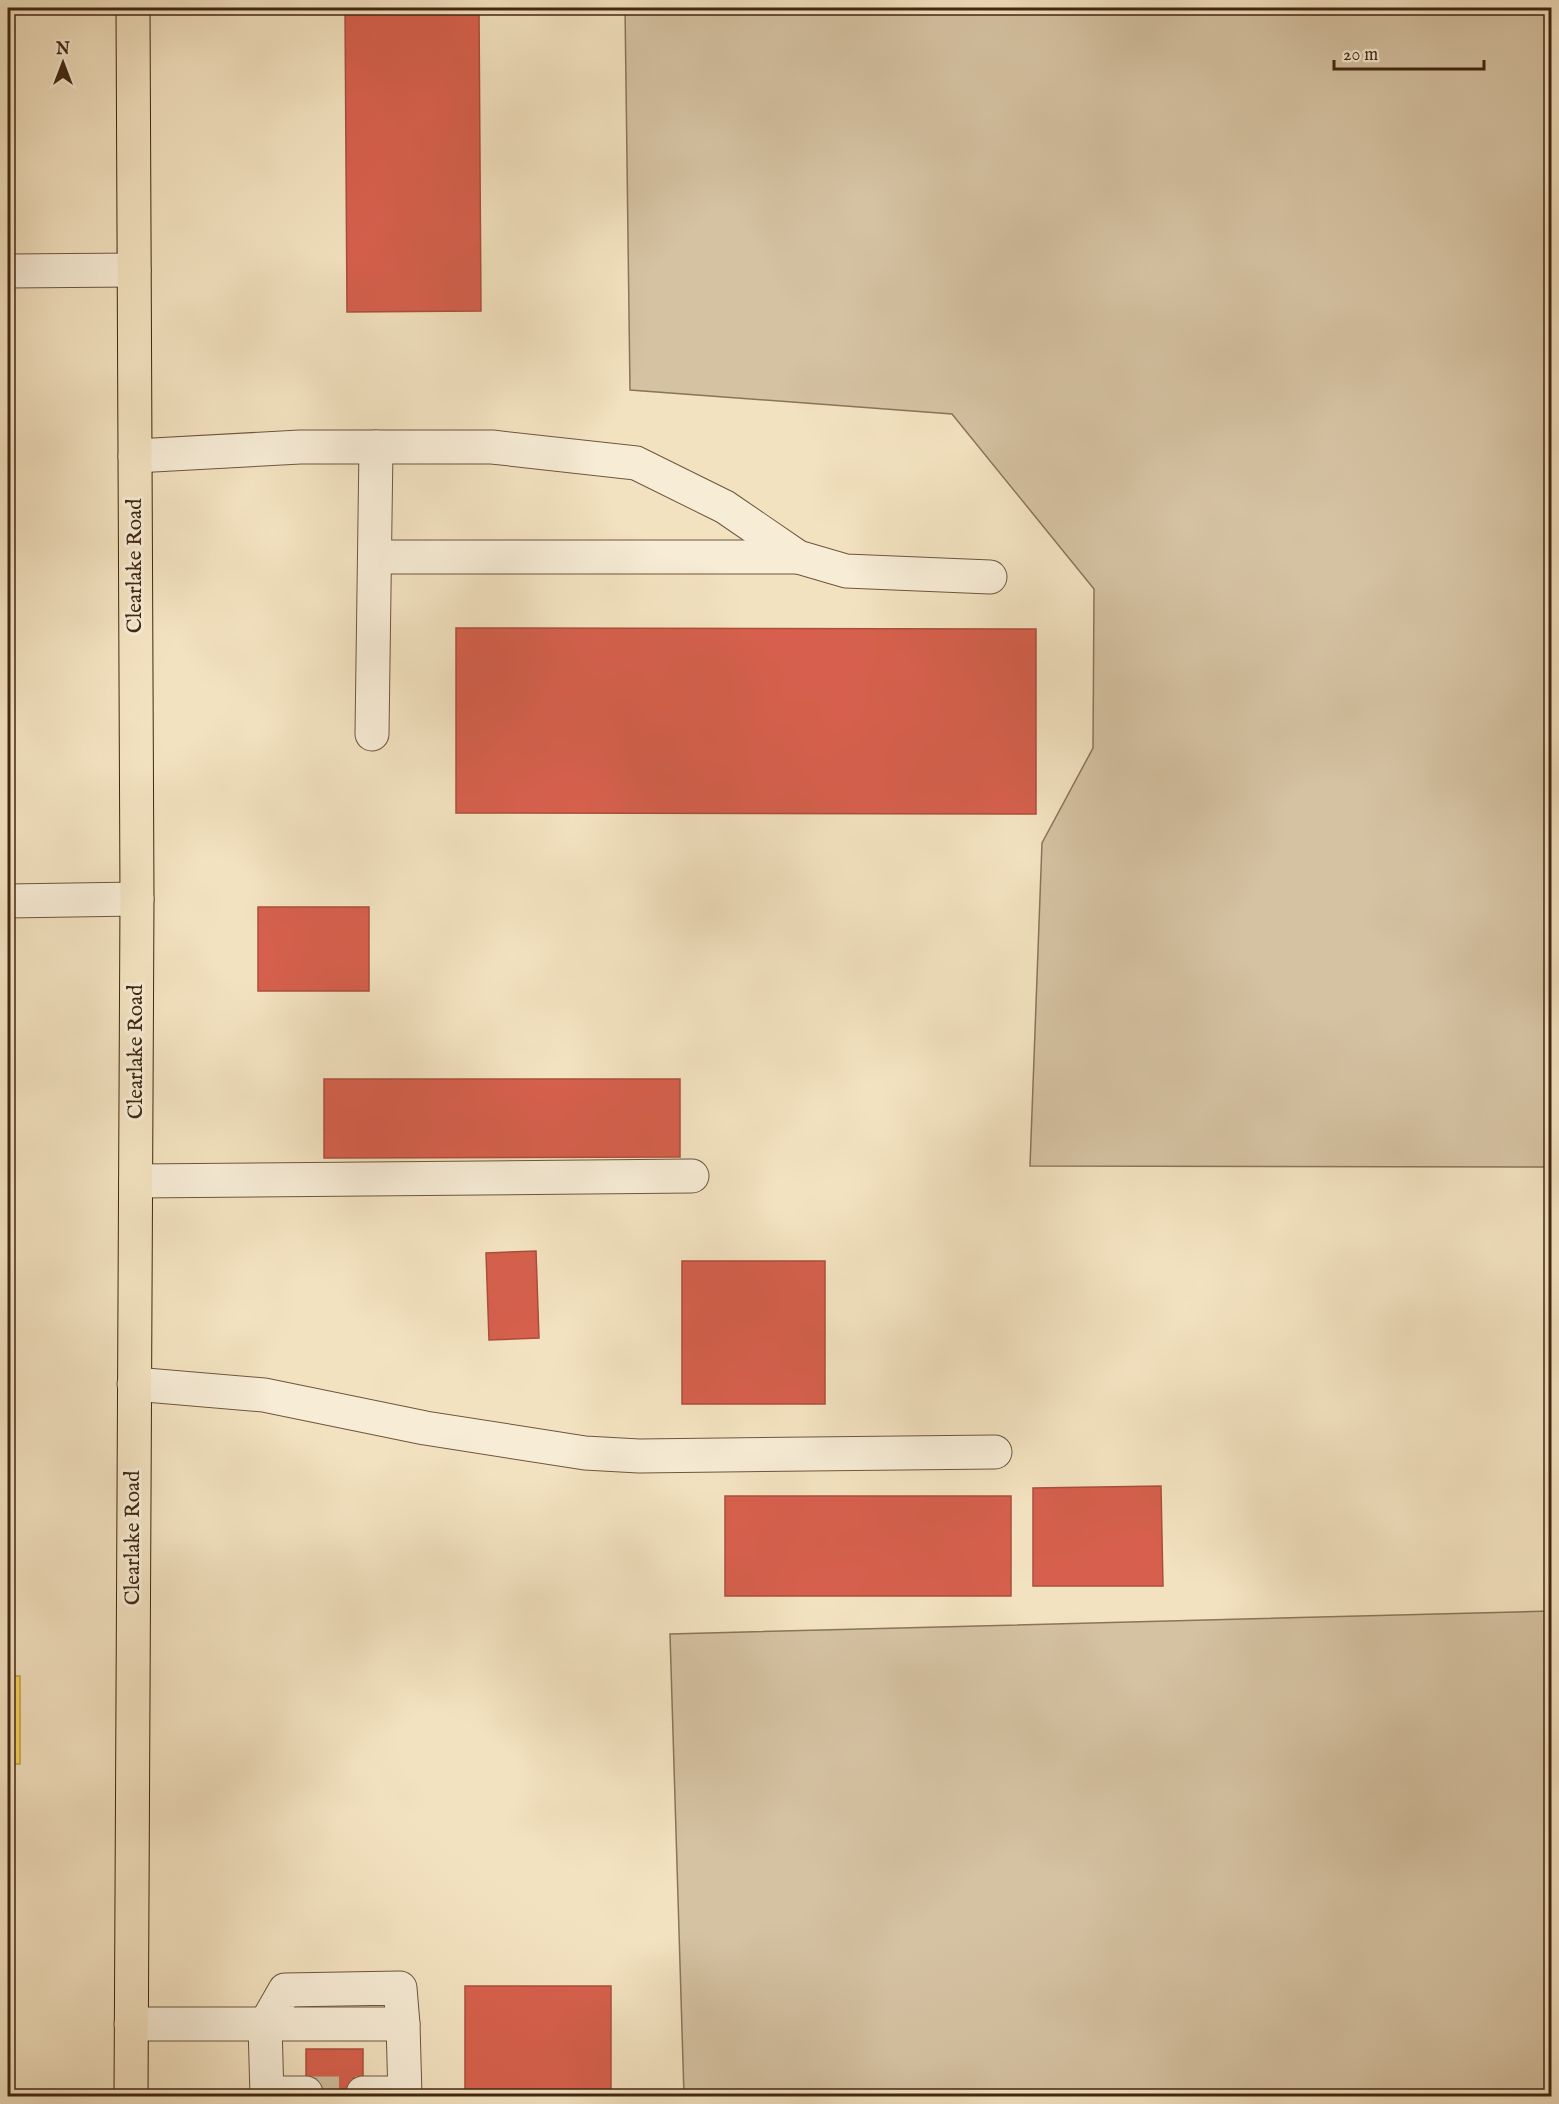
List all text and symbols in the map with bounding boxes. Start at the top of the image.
north arrow [33,33,93,93]
scale bar [1334,33,1484,71]
text: N [55,40,70,60]
text: 20 m [1343,44,1378,67]
street label: Clearlake Road [122,498,149,633]
street label: Clearlake Road [123,984,150,1119]
street label: Clearlake Road [120,1470,147,1605]

